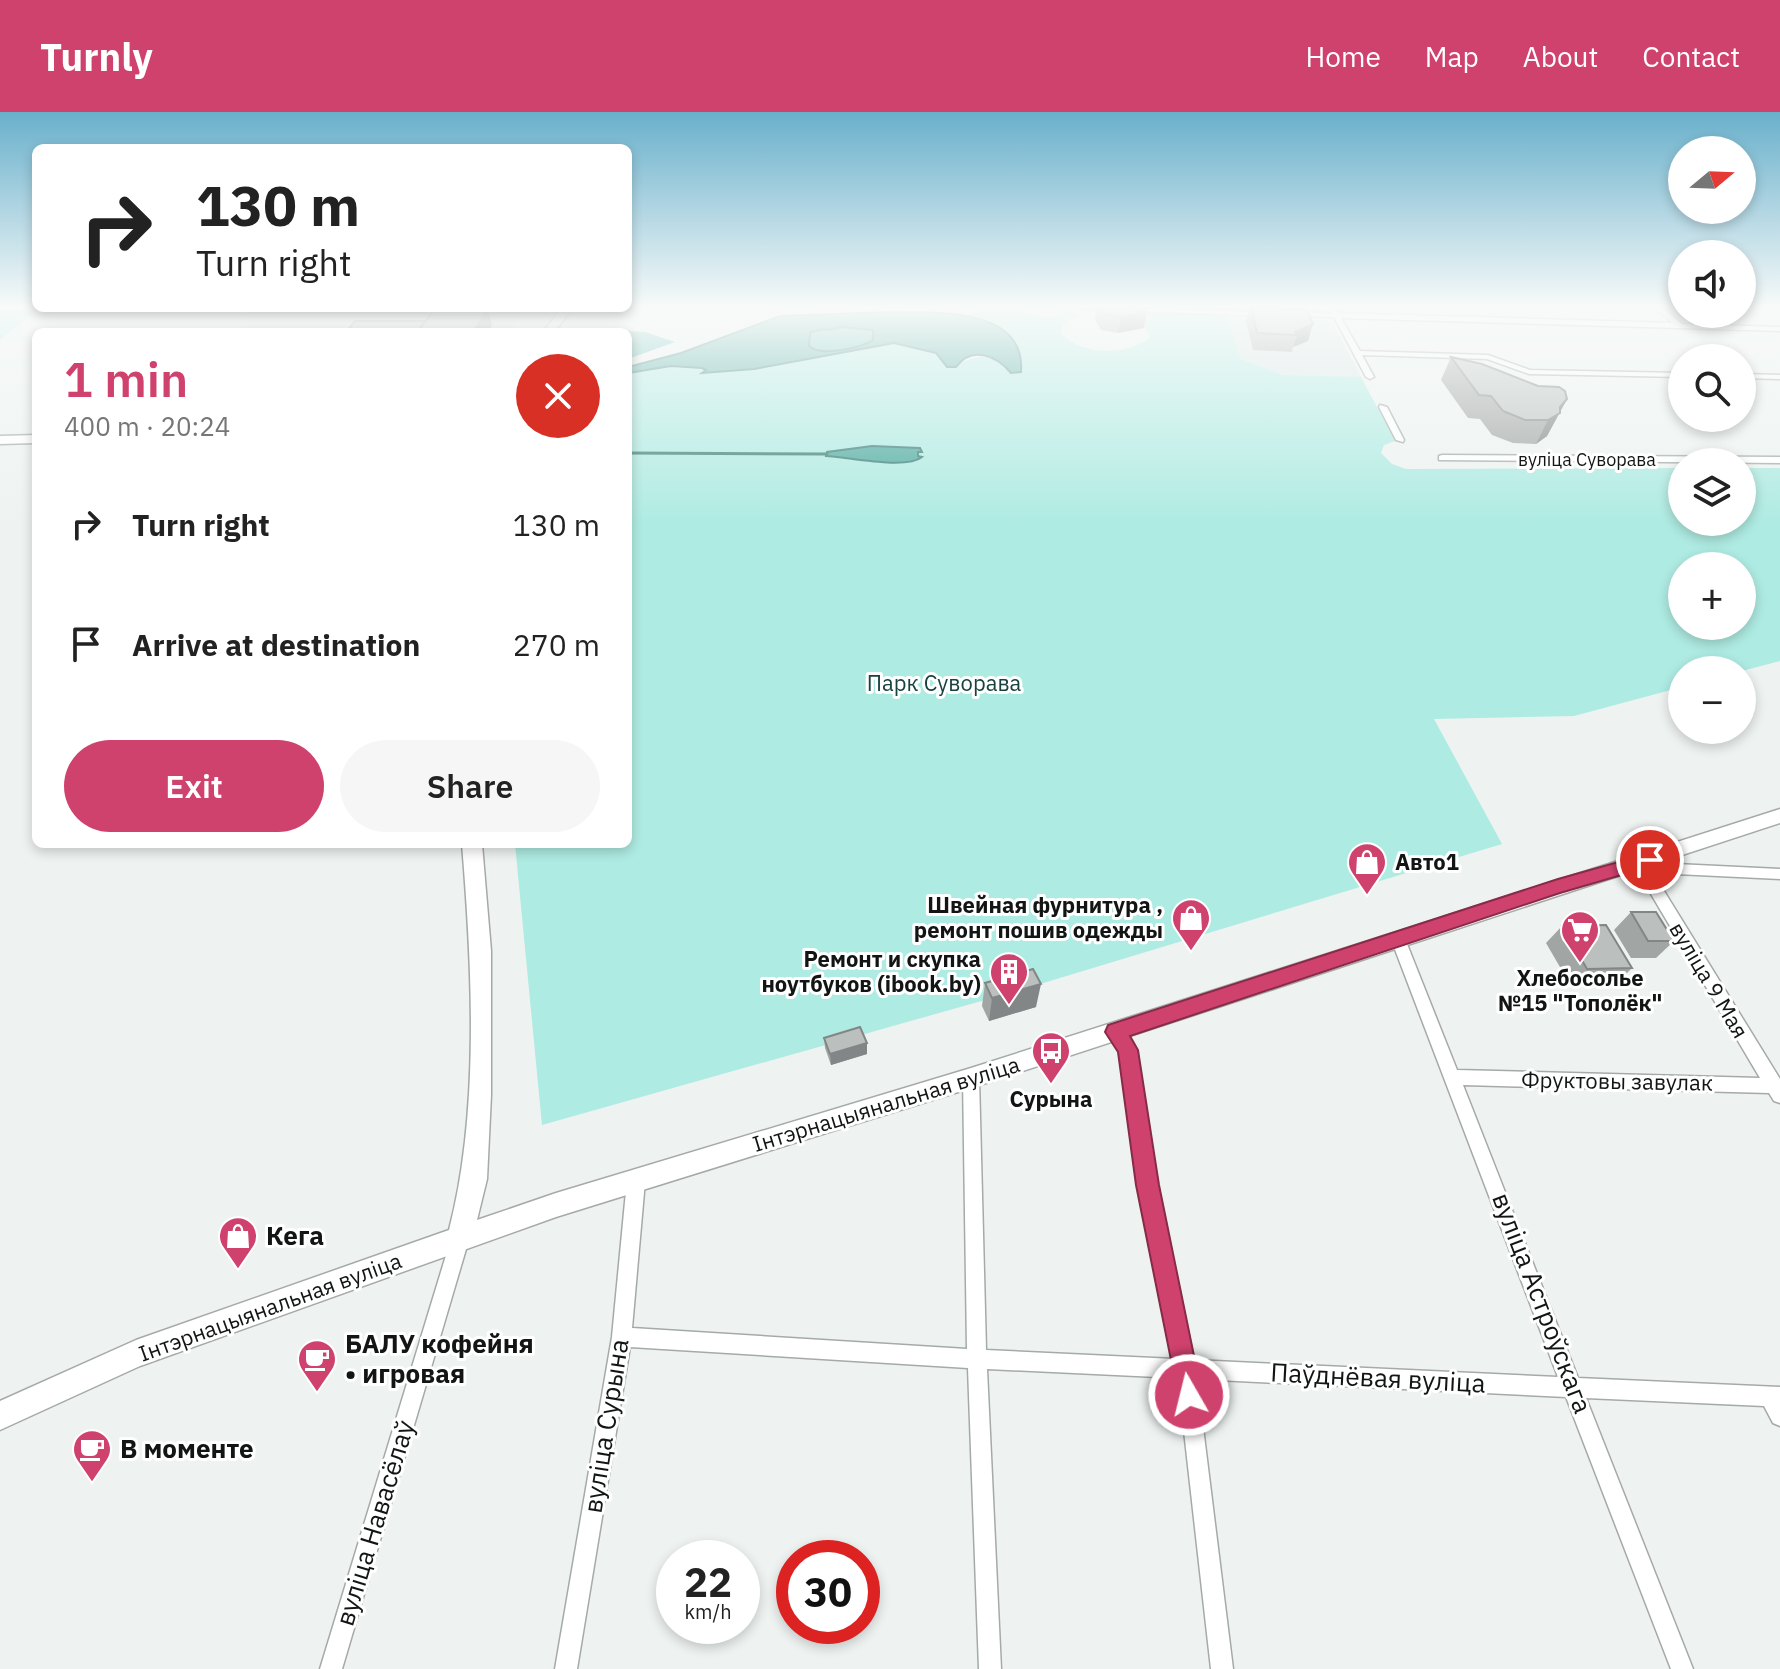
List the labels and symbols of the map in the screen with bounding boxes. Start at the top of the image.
north arrow [1668,136,1756,224]
street label: вуліца Суворава [1518,448,1656,471]
park label: Парк Суворава [867,668,1022,697]
pin [1616,826,1684,894]
shop icon: Авто1 [1346,841,1388,896]
place label: Авто1 [1395,847,1459,876]
place label: Швейная фурнитура , ремонт пошив одежды [914,890,1163,944]
shop icon: Швейная фурнитура , ремонт пошив одежды [1170,897,1212,952]
supermarket icon: Хлебосолье №15 "Тополёк" [1559,909,1601,964]
street label: вуліца 9 Мая [1663,916,1755,1043]
place label: Ремонт и скупка ноутбуков (ibook.by) [761,944,981,998]
building icon: Ремонт и скупка ноутбуков (ibook.by) [988,951,1030,1006]
place label: Хлебосолье №15 "Тополёк" [1498,963,1662,1017]
bus stop icon: Сурына [1030,1030,1072,1085]
street label: Інтэрнацыянальная вуліца [749,1049,1023,1158]
street label: Фруктовы завулак [1521,1064,1713,1097]
place label: Сурына [1009,1084,1093,1113]
street label: вуліца Астроўскага [1485,1187,1601,1418]
shop icon: Кега [217,1215,259,1270]
place label: Кега [266,1218,324,1252]
street label: Інтэрнацыянальная вуліца [134,1245,405,1368]
place label: БАЛУ кофейня • игровая [345,1326,534,1390]
street label: вуліца Сурына [574,1336,636,1515]
cafe icon: БАЛУ кофейня • игровая [296,1338,338,1393]
position arrow [1147,1353,1231,1437]
street label: Паўднёвая вуліца [1270,1354,1487,1400]
street label: вуліца Навасёлаў [327,1416,421,1629]
cafe icon: В моменте [71,1428,113,1483]
place label: В моменте [120,1431,254,1465]
speed limit sign: 30 [776,1540,880,1644]

